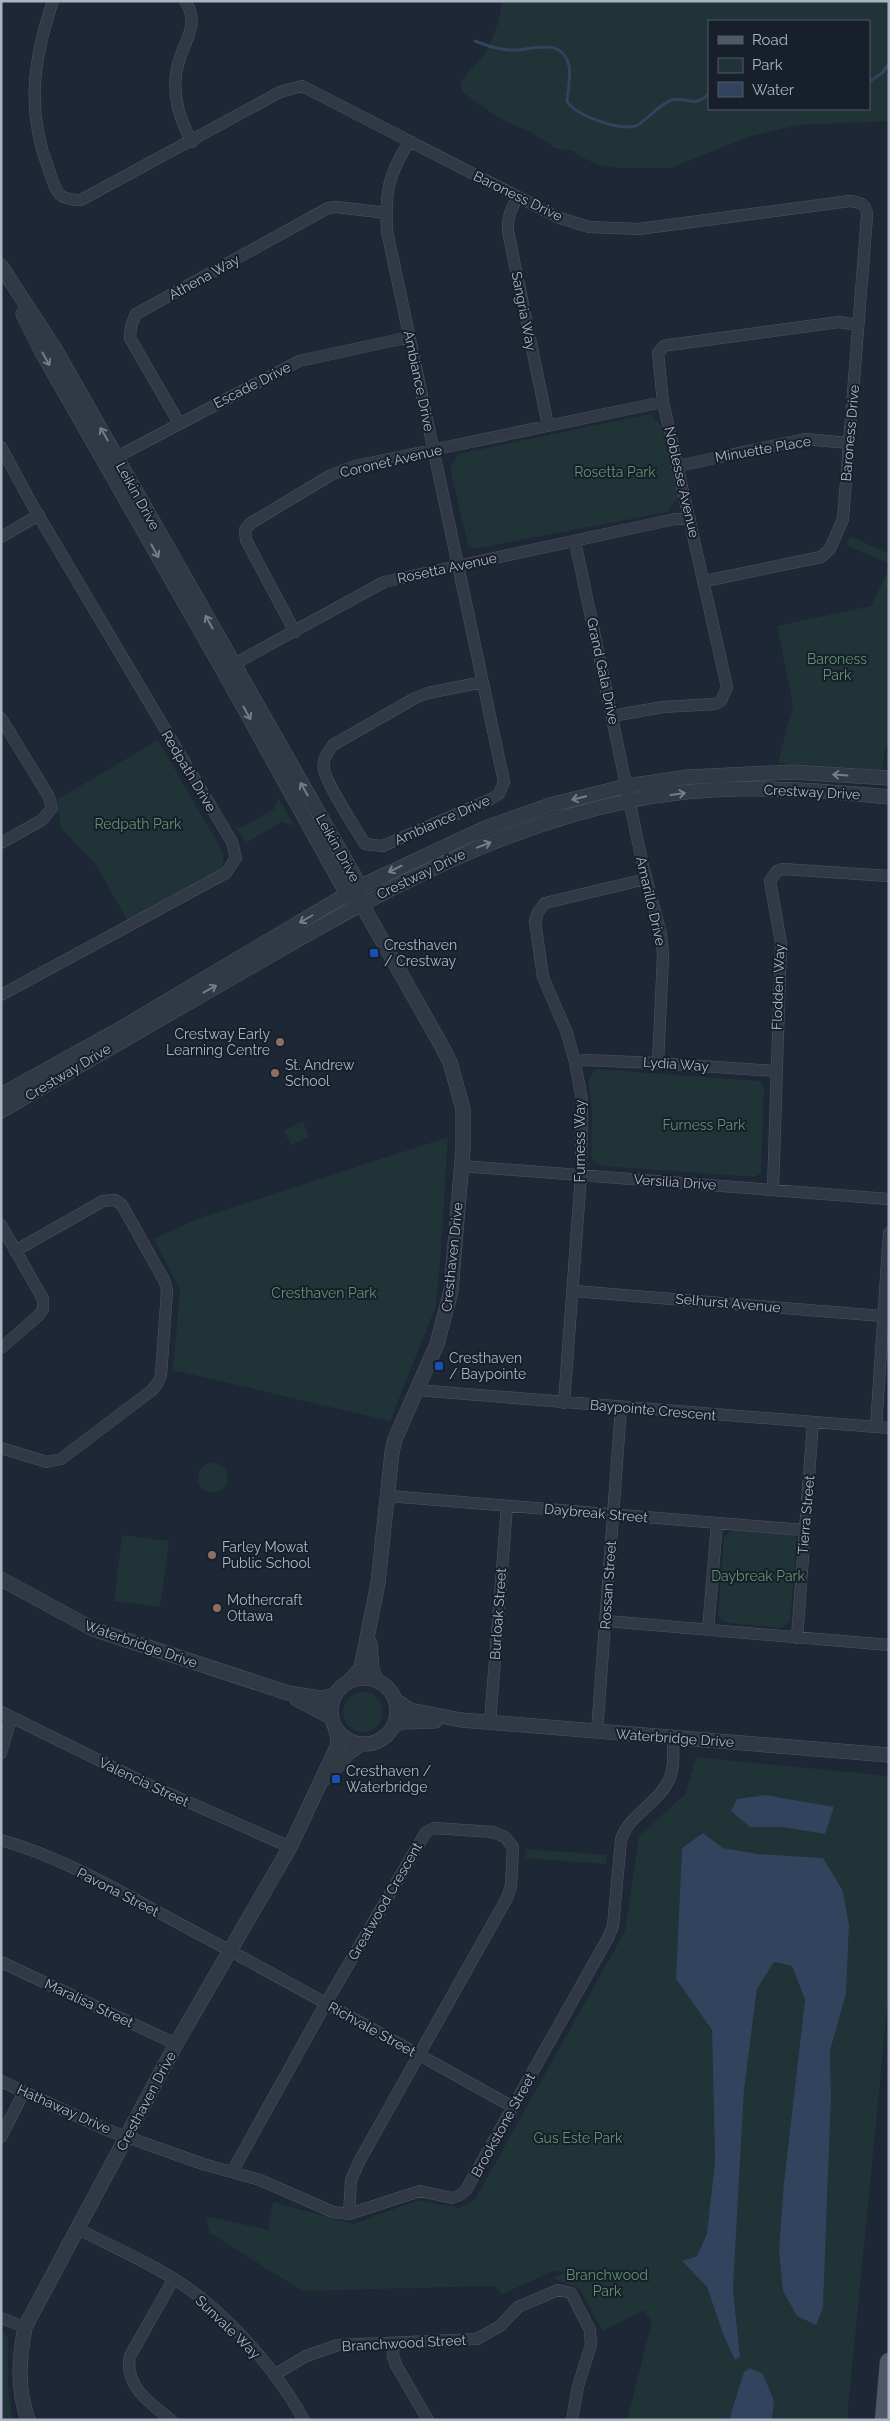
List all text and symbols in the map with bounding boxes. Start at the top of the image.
legend [708,20,870,110]
text: Road [752,31,788,49]
text: Park [752,56,783,74]
text: Water [752,81,795,99]
street label: Baroness Drive [471,168,565,224]
street label: Athena Way [166,251,242,303]
street label: Sangria Way [508,270,540,352]
street label: Ambiance Drive [401,329,437,433]
one-way arrow [42,351,51,366]
street label: Escade Drive [211,359,293,411]
street label: Baroness Drive [838,384,862,482]
street label: Noblesse Avenue [661,425,703,539]
one-way arrow [98,427,108,442]
street label: Minuette Place [714,433,812,465]
street label: Coronet Avenue [338,441,444,481]
street label: Leikin Drive [113,459,163,533]
park label: Rosetta Park [574,464,656,480]
one-way arrow [151,544,161,558]
street label: Rosetta Avenue [396,550,498,586]
one-way arrow [203,615,213,629]
street label: Grand Gala Drive [584,616,622,726]
park label: Baroness Park [807,651,867,683]
one-way arrow [242,705,252,719]
street label: Redpath Drive [158,727,220,815]
one-way arrow [832,771,848,780]
street label: Crestway Drive [763,781,861,803]
one-way arrow [299,783,309,797]
one-way arrow [670,788,686,798]
street label: Ambiance Drive [392,792,492,848]
one-way arrow [572,793,588,803]
street label: Leikin Drive [313,811,363,885]
park label: Redpath Park [94,816,182,832]
one-way arrow [476,840,491,849]
street label: Crestway Drive [374,846,468,902]
street label: Amarillo Drive [633,855,669,947]
one-way arrow [388,864,403,874]
one-way arrow [299,915,313,925]
place label: Cresthaven / Crestway [384,937,457,969]
street label: Flodden Way [769,943,788,1030]
marker: Cresthaven / Crestway [368,947,380,959]
one-way arrow [203,984,218,994]
place label: Crestway Early Learning Centre [166,1026,270,1058]
marker: Crestway Early Learning Centre [274,1036,286,1048]
street label: Crestway Drive [22,1040,114,1104]
street label: Lydia Way [643,1054,710,1074]
place label: St. Andrew School [285,1057,355,1089]
marker: St. Andrew School [269,1067,281,1079]
street label: Furness Way [572,1099,588,1182]
park label: Furness Park [662,1117,746,1133]
street label: Versilia Drive [633,1171,717,1193]
street label: Cresthaven Drive [438,1201,466,1313]
park label: Cresthaven Park [271,1285,377,1301]
street label: Selhurst Avenue [675,1290,781,1316]
place label: Cresthaven / Baypointe [449,1350,526,1382]
marker: Cresthaven / Baypointe [433,1360,445,1372]
street label: Baypointe Crescent [589,1397,717,1424]
street label: Tierra Street [795,1474,817,1555]
street label: Daybreak Street [544,1501,649,1526]
place label: Farley Mowat Public School [222,1539,311,1571]
street label: Rossan Street [597,1540,619,1630]
marker: Farley Mowat Public School [206,1549,218,1561]
street label: Burloak Street [487,1567,509,1661]
park label: Daybreak Park [711,1568,805,1584]
place label: Mothercraft Ottawa [227,1592,303,1624]
marker: Mothercraft Ottawa [211,1602,223,1614]
street label: Waterbridge Drive [82,1617,200,1671]
street label: Waterbridge Drive [615,1726,735,1750]
street label: Valencia Street [97,1754,192,1810]
place label: Cresthaven / Waterbridge [346,1763,432,1795]
marker: Cresthaven / Waterbridge [330,1773,342,1785]
street label: Greatwood Crescent [345,1839,425,1963]
street label: Pavona Street [74,1864,162,1920]
street label: Maralisa Street [42,1975,136,2031]
street label: Richvale Street [326,1998,419,2060]
street label: Cresthaven Drive [113,2049,179,2153]
street label: Brookstone Street [468,2070,538,2180]
street label: Hathaway Drive [15,2081,113,2137]
park label: Gus Este Park [534,2130,623,2146]
park label: Branchwood Park [566,2267,648,2299]
street label: Sunvale Way [192,2292,264,2362]
street label: Branchwood Street [341,2332,467,2354]

